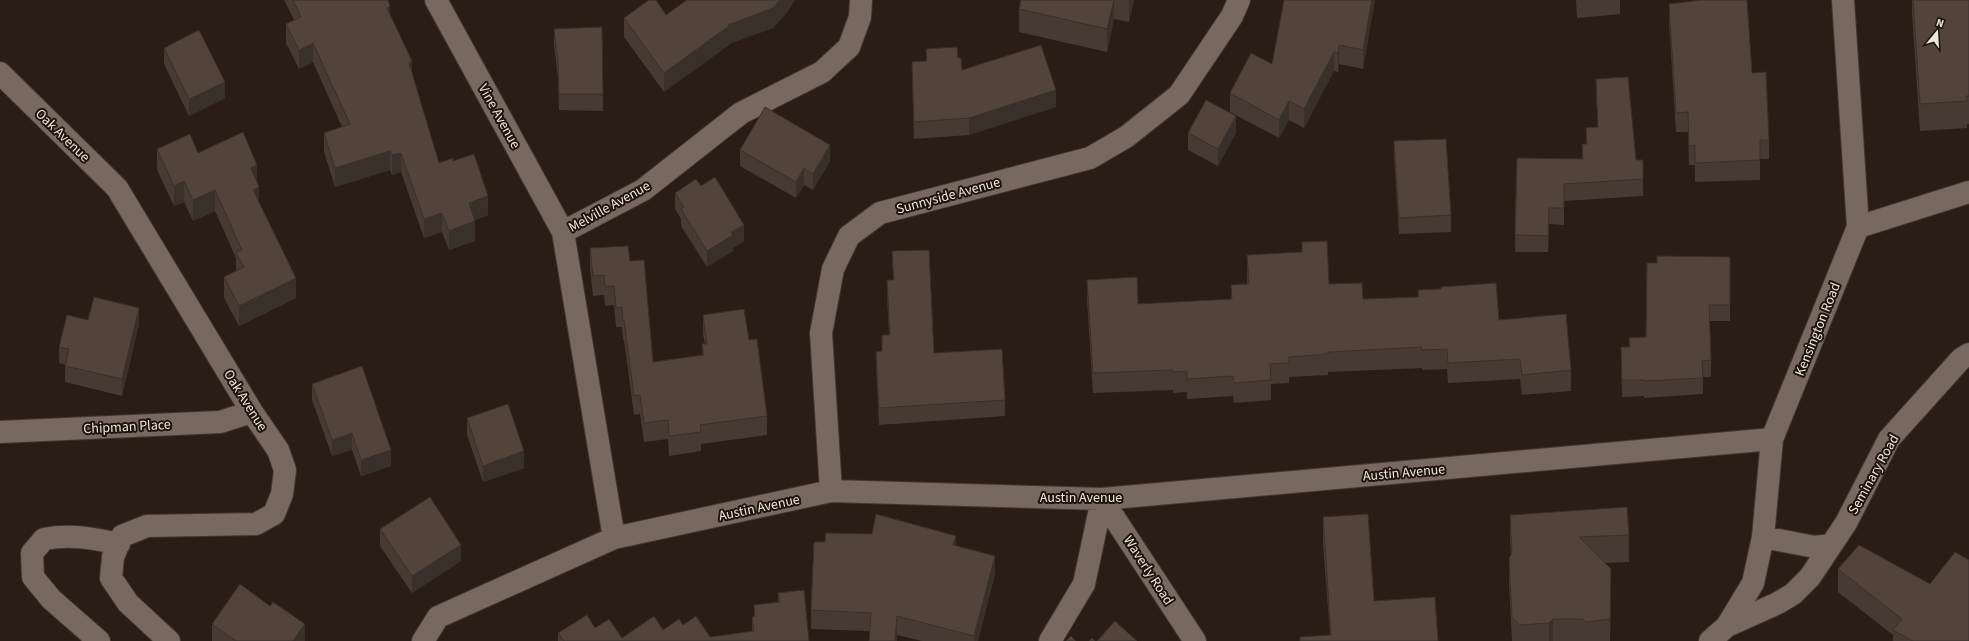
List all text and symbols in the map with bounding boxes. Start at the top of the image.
north arrow [1917,12,1957,52]
text: N [1934,15,1946,31]
street label: Vine Avenue [473,80,525,153]
street label: Oak Avenue [30,104,94,167]
street label: Sunnyside Avenue [894,172,1003,219]
street label: Melville Avenue [565,176,654,238]
street label: Kensington Road [1790,280,1846,379]
street label: Oak Avenue [218,366,272,435]
street label: Chipman Place [83,415,171,439]
street label: Seminary Road [1844,431,1904,518]
street label: Austin Avenue [1362,459,1446,487]
street label: Austin Avenue [1040,488,1122,508]
street label: Austin Avenue [717,490,802,526]
street label: Waverly Road [1118,532,1178,609]

